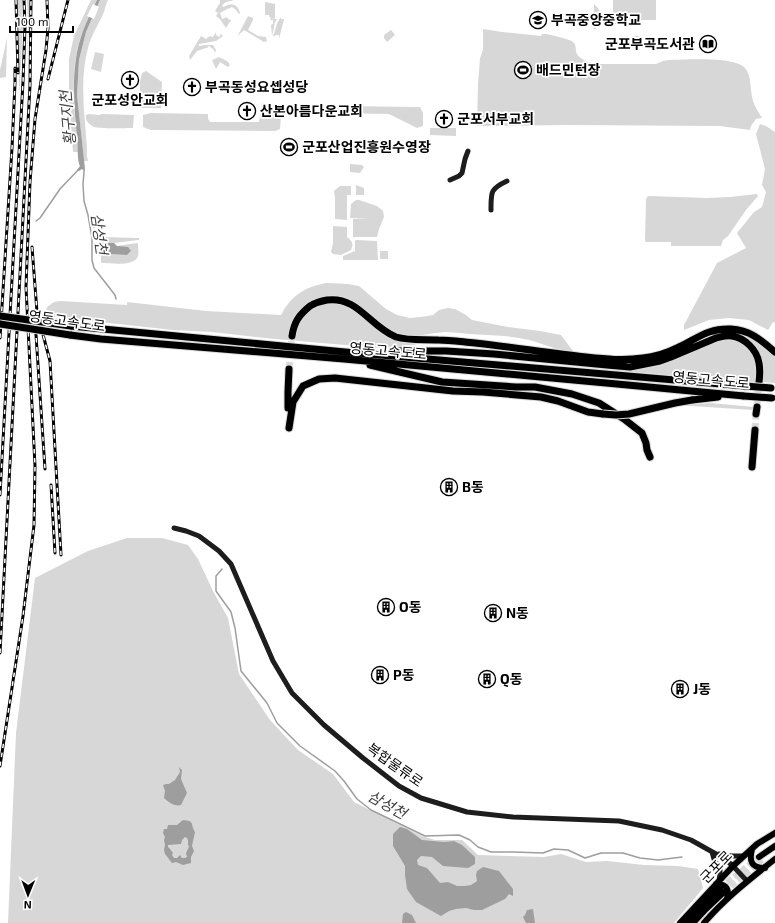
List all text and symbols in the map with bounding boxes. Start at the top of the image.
scale bar [10,8,73,34]
school or university icon: 부곡중앙중학교 [528,10,548,30]
place label: 부곡중앙중학교 [551,11,641,28]
text: 100 m [16,14,48,28]
library icon: 군포부곡도서관 [698,34,718,54]
place label: 군포부곡도서관 [605,35,695,52]
sports icon: 배드민턴장 [513,60,533,80]
place label: 배드민턴장 [536,61,601,78]
church icon: 군포성안교회 [120,70,140,90]
church icon: 부곡동성요셉성당 [182,77,202,97]
place label: 부곡동성요셉성당 [205,78,308,95]
water label: 황구지천 [55,88,78,146]
place label: 군포성안교회 [91,91,169,108]
church icon: 산본아름다운교회 [237,101,257,121]
place label: 산본아름다운교회 [260,102,363,119]
church icon: 군포서부교회 [434,109,454,129]
place label: 군포서부교회 [457,110,534,127]
sports icon: 군포산업진흥원수영장 [279,137,299,157]
place label: 군포산업진흥원수영장 [302,138,431,155]
water label: 삼성천 [88,212,112,258]
street label: 영동고속도로 [28,307,107,334]
street label: 영동고속도로 [349,339,427,362]
street label: 영동고속도로 [672,368,750,391]
building icon: B동 [439,477,459,497]
place label: B동 [462,478,484,495]
building icon: O동 [376,597,396,617]
place label: O동 [399,598,422,615]
building icon: N동 [483,603,503,623]
place label: N동 [506,604,529,621]
building icon: P동 [370,665,390,685]
place label: P동 [393,666,415,683]
building icon: Q동 [477,669,497,689]
place label: Q동 [500,670,523,688]
building icon: J동 [670,679,690,699]
place label: J동 [693,680,711,697]
street label: 복합물류로 [364,739,427,790]
water label: 삼성천 [365,786,412,823]
street label: 군포로 [696,847,735,886]
north arrow [8,875,48,915]
text: N [24,899,32,912]

